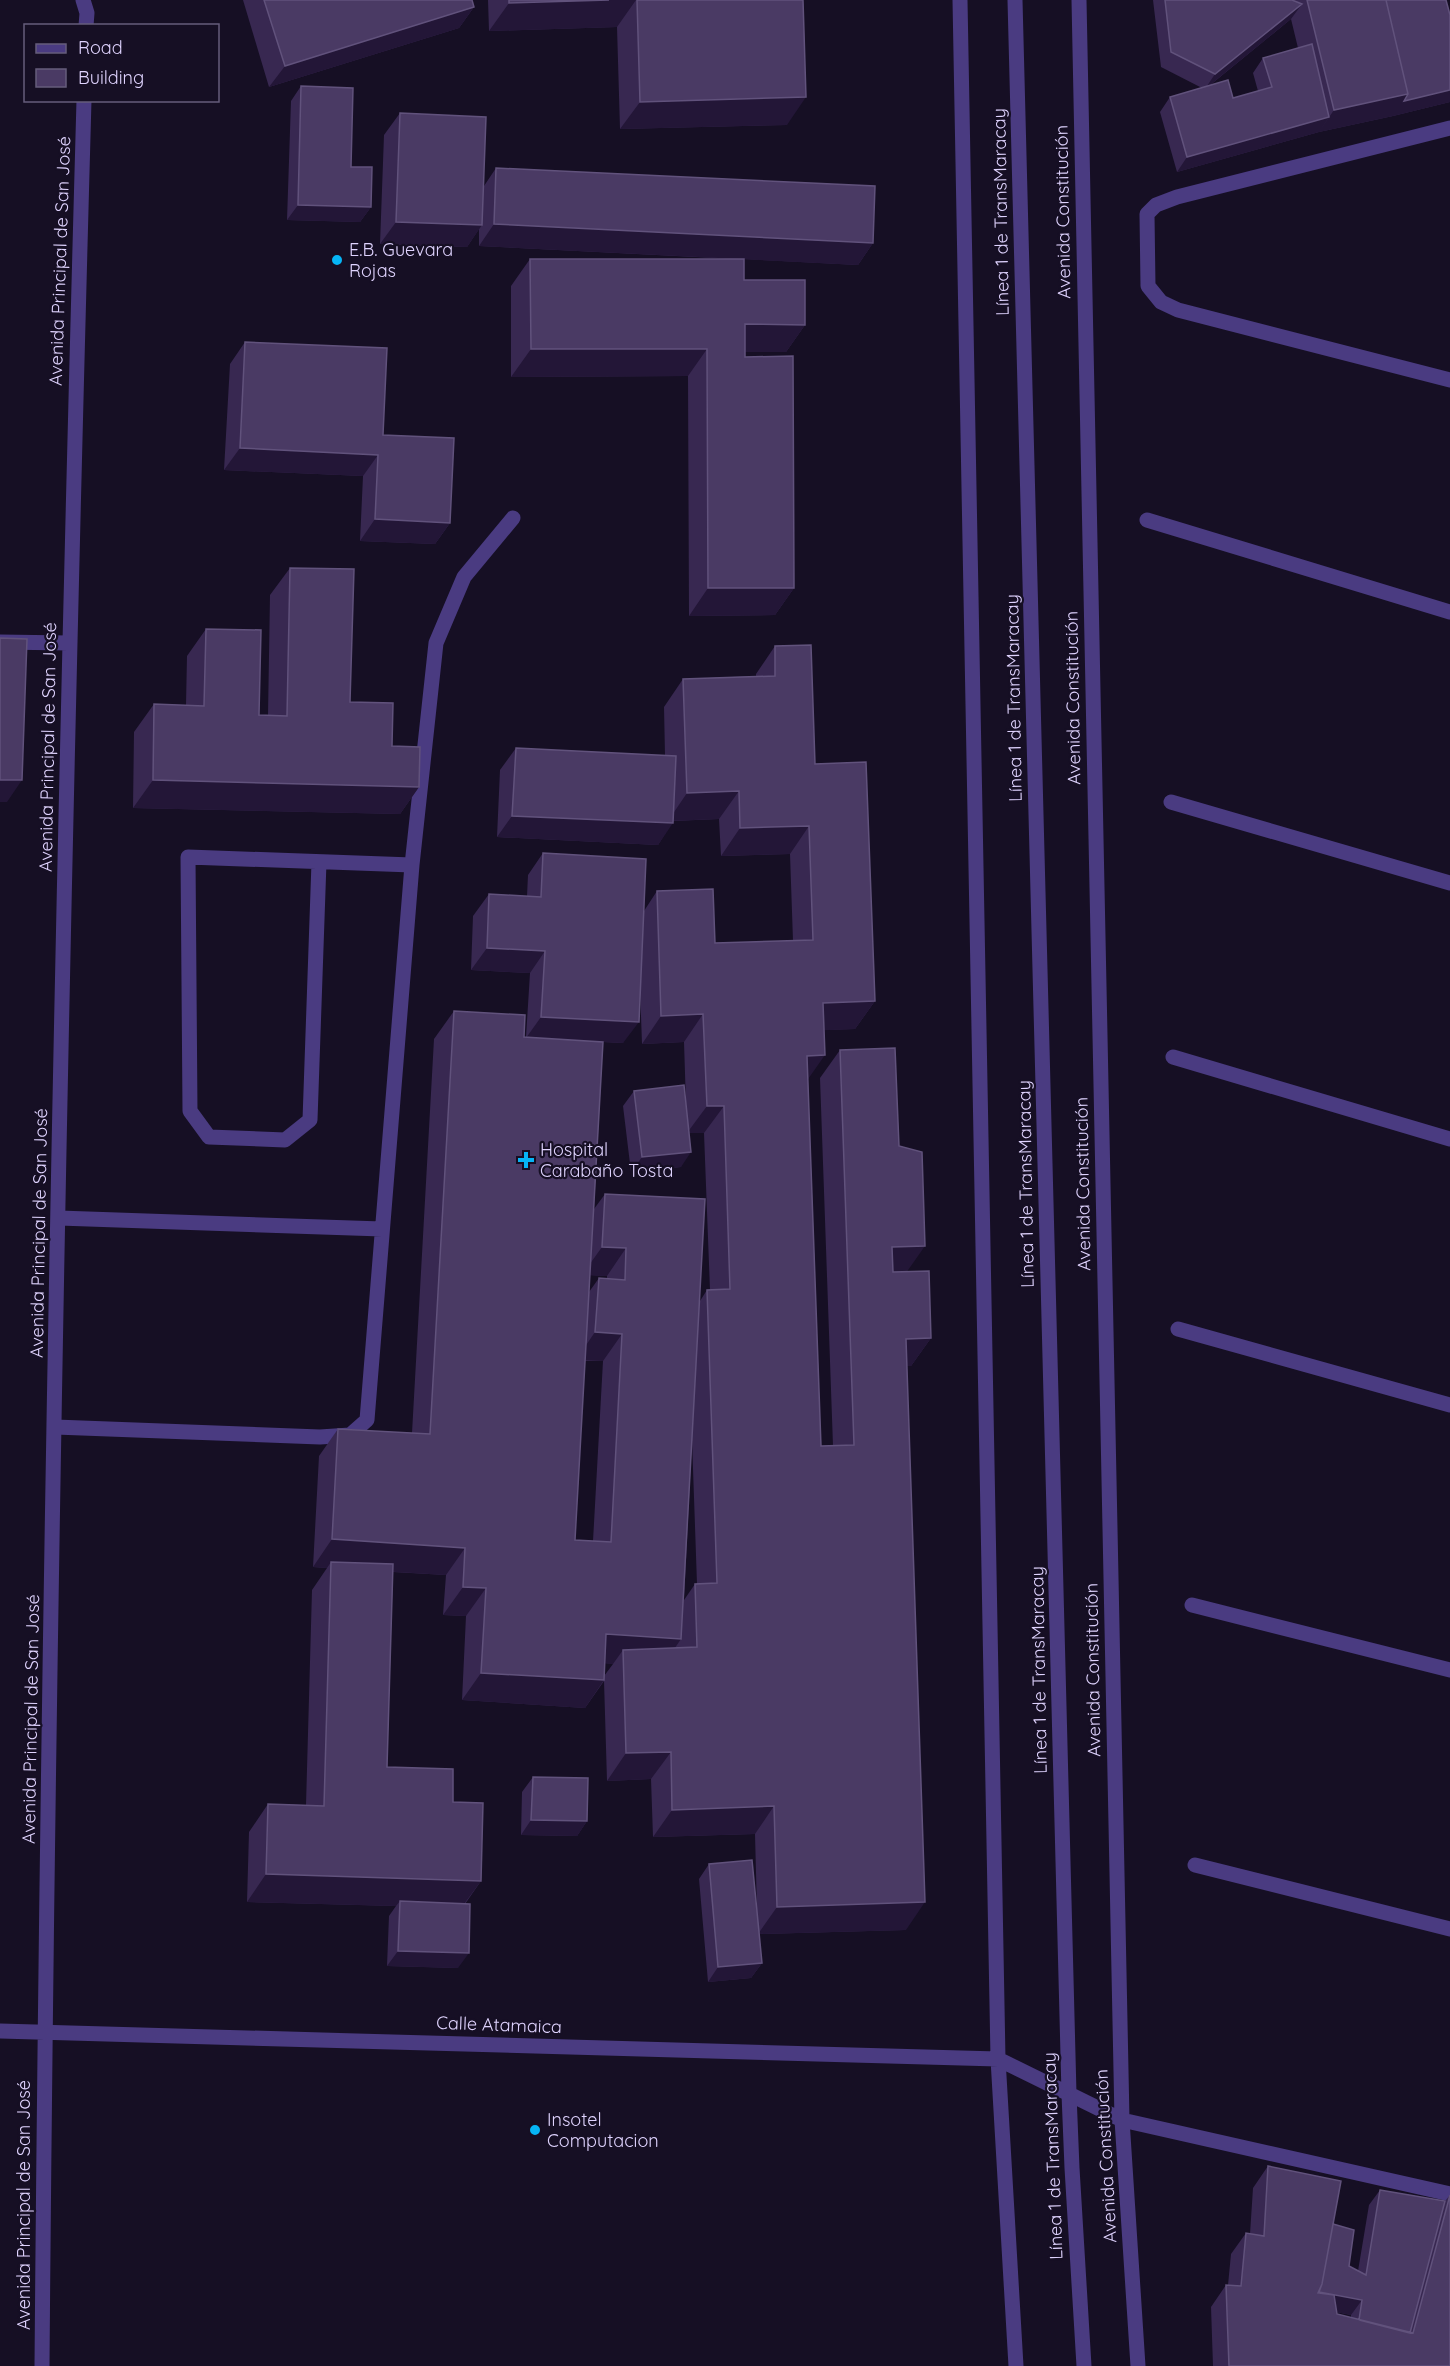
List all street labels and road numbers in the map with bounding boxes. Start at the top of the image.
street label: Línea 1 de TransMaracay [987,108,1014,316]
street label: Avenida Constitución [1049,125,1076,299]
street label: Avenida Principal de San José [44,136,75,386]
street label: Línea 1 de TransMaracay [1000,594,1027,802]
street label: Avenida Constitución [1059,611,1086,785]
street label: Avenida Principal de San José [34,622,61,872]
street label: Línea 1 de TransMaracay [1012,1080,1039,1288]
street label: Avenida Constitución [1069,1097,1096,1271]
street label: Avenida Principal de San José [25,1108,52,1358]
street label: Línea 1 de TransMaracay [1025,1566,1052,1774]
street label: Avenida Constitución [1079,1583,1106,1757]
street label: Avenida Principal de San José [17,1594,44,1844]
street label: Calle Atamaica [436,2011,562,2038]
street label: Línea 1 de TransMaracay [1037,2052,1068,2260]
street label: Avenida Constitución [1089,2069,1122,2243]
street label: Avenida Principal de San José [12,2080,35,2330]

